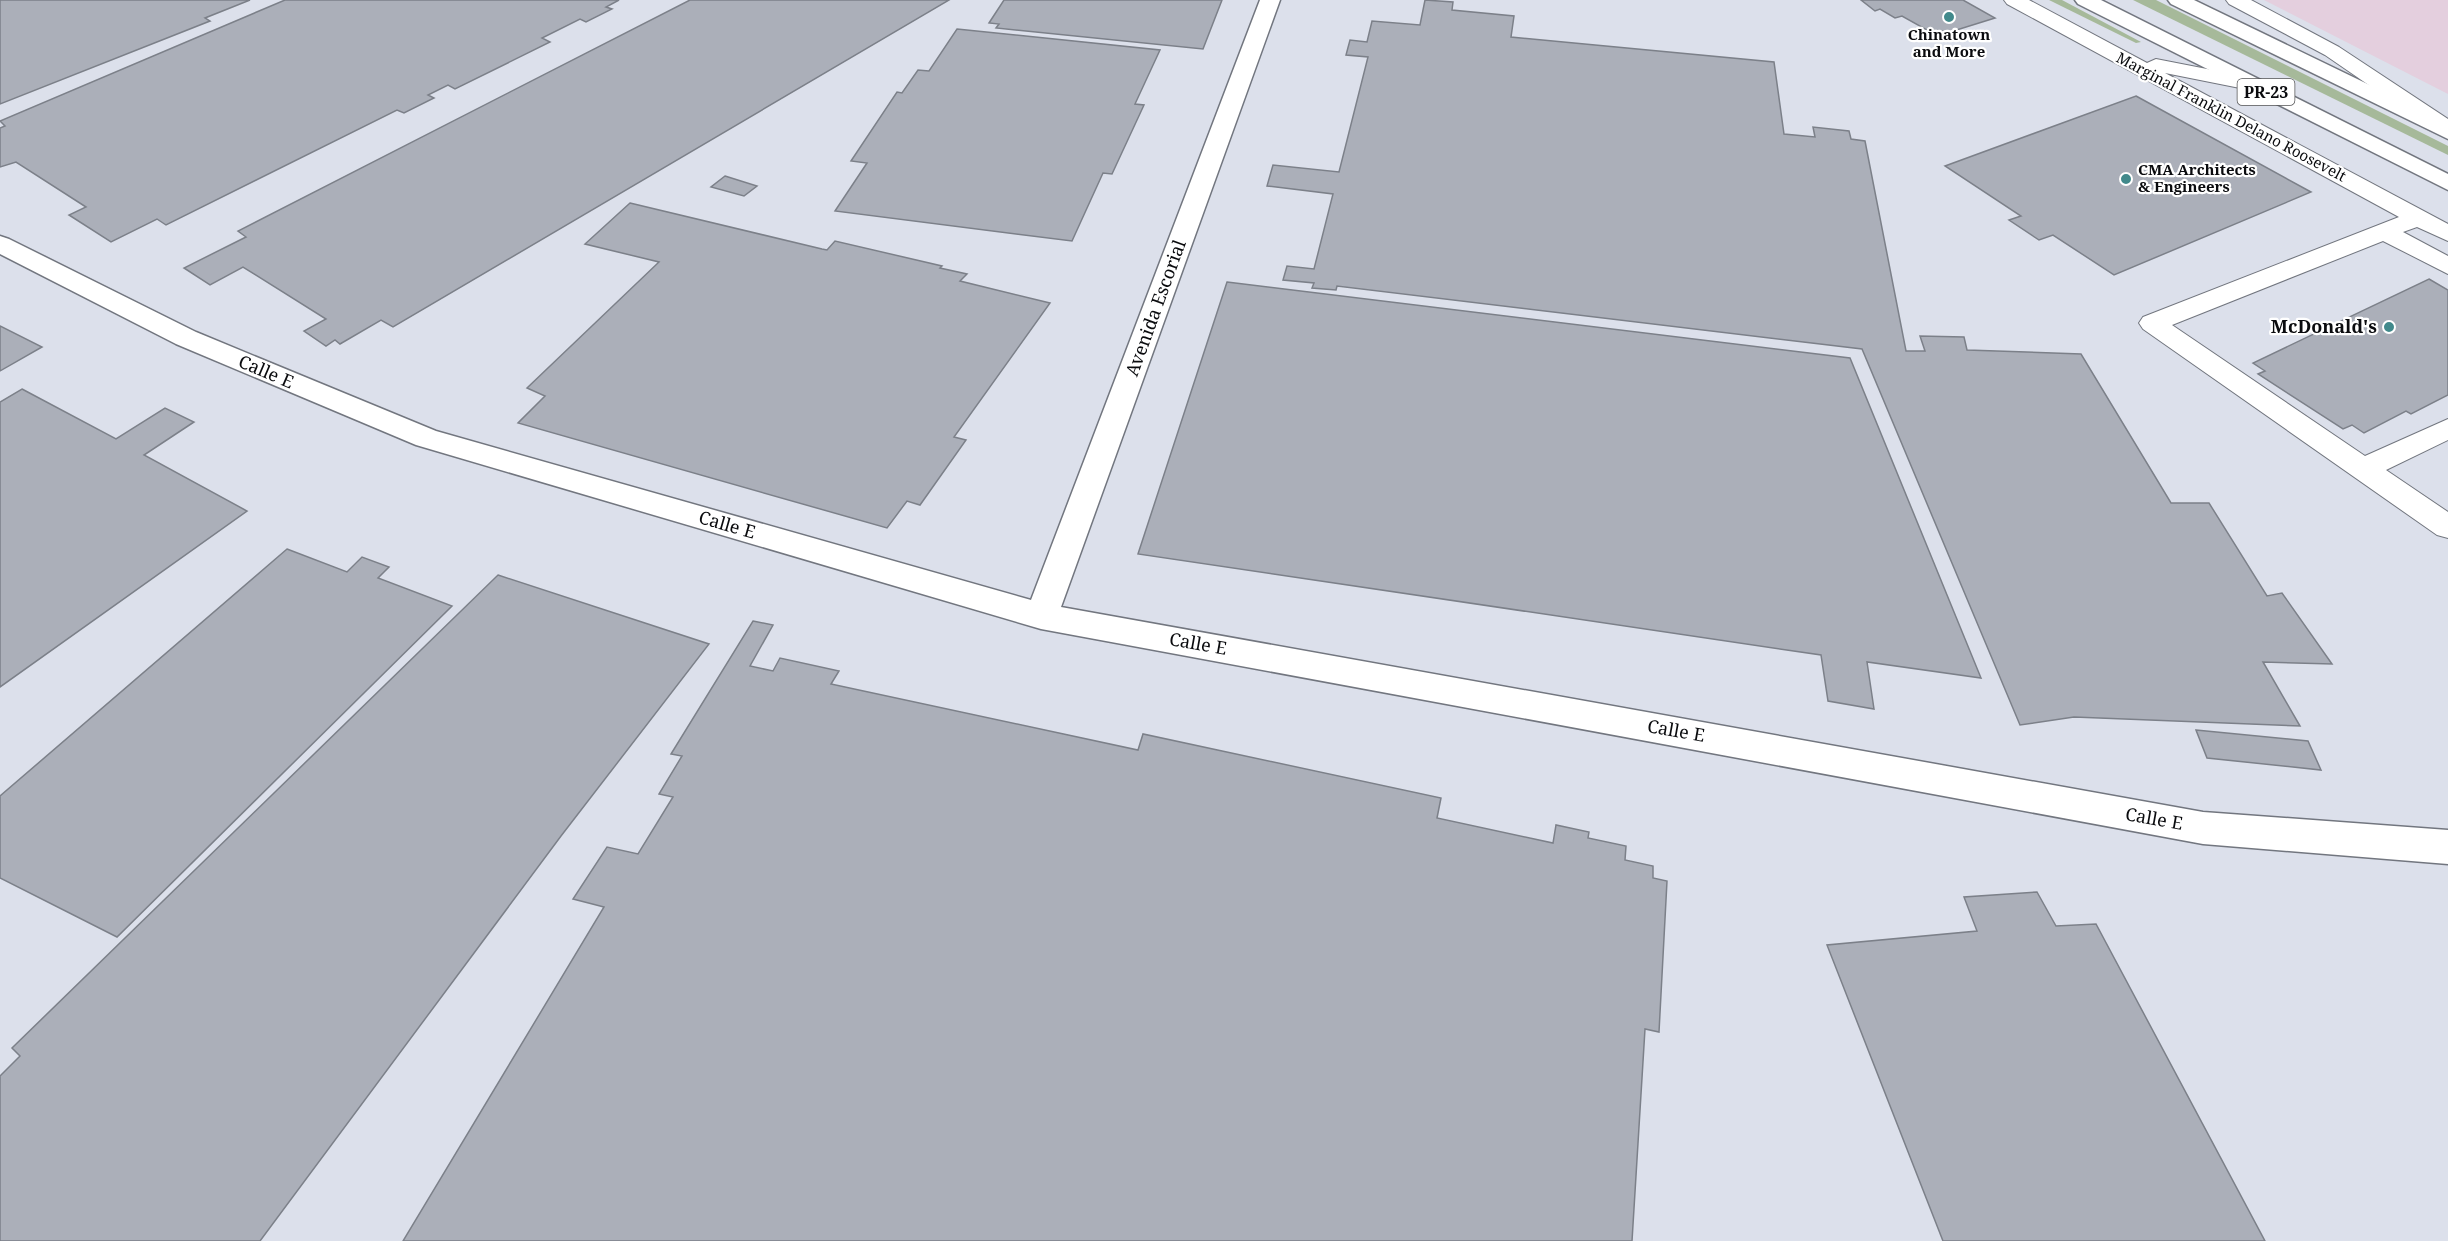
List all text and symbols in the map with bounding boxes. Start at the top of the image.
marker: Chinatown and More [1942,10,1956,24]
place label: Chinatown and More [1908,24,1990,61]
street label: Marginal Franklin Delano Roosevelt [2113,47,2350,185]
road number: PR-23 [2238,79,2294,105]
place label: CMA Architects & Engineers [2138,159,2256,196]
marker: CMA Architects & Engineers [2119,172,2133,186]
street label: Avenida Escorial [1119,236,1191,379]
place label: McDonald's [2271,314,2377,338]
marker: McDonald's [2382,320,2396,334]
street label: Calle E [235,349,298,393]
street label: Calle E [696,505,758,544]
street label: Calle E [1168,626,1229,660]
street label: Calle E [1646,713,1707,747]
street label: Calle E [2124,801,2185,835]

